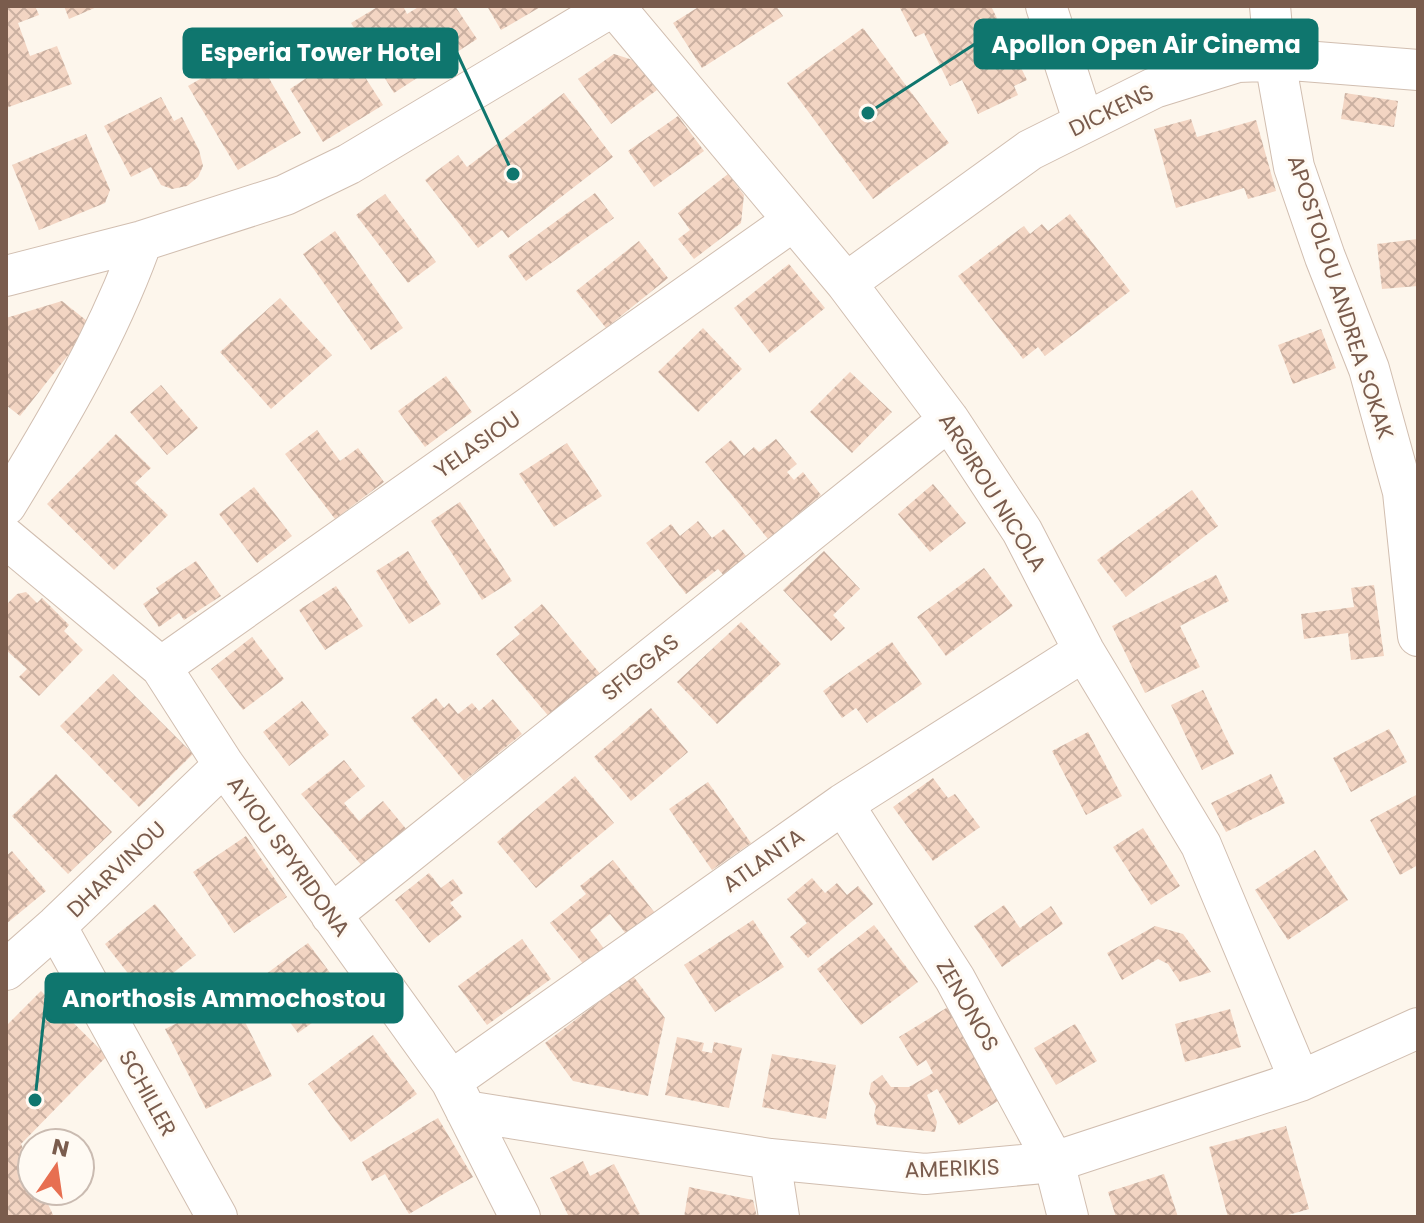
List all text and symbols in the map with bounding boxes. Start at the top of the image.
callout: Apollon Open Air Cinema [975,20,1317,68]
text: Apollon Open Air Cinema [991,28,1301,61]
callout: Esperia Tower Hotel [184,29,457,77]
text: Esperia Tower Hotel [200,36,442,69]
street label: DICKENS [1064,77,1159,144]
street label: APOSTOLOU ANDREA SOKAK [1280,151,1401,443]
street label: YELASIOU [428,403,527,485]
street label: ARGIROU NICOLA [931,407,1054,578]
street label: SFIGGAS [595,627,686,708]
street label: AYIOU SPYRIDONA [220,770,358,943]
street label: DHARVINOU [60,814,173,925]
street label: ATLANTA [716,821,811,900]
street label: ZENONOS [929,953,1006,1057]
callout: Anorthosis Ammochostou [46,974,402,1022]
text: Anorthosis Ammochostou [62,982,386,1015]
street label: SCHILLER [111,1045,184,1142]
north arrow [16,1127,96,1207]
text: N [49,1131,72,1165]
street label: AMERIKIS [904,1151,1000,1186]

